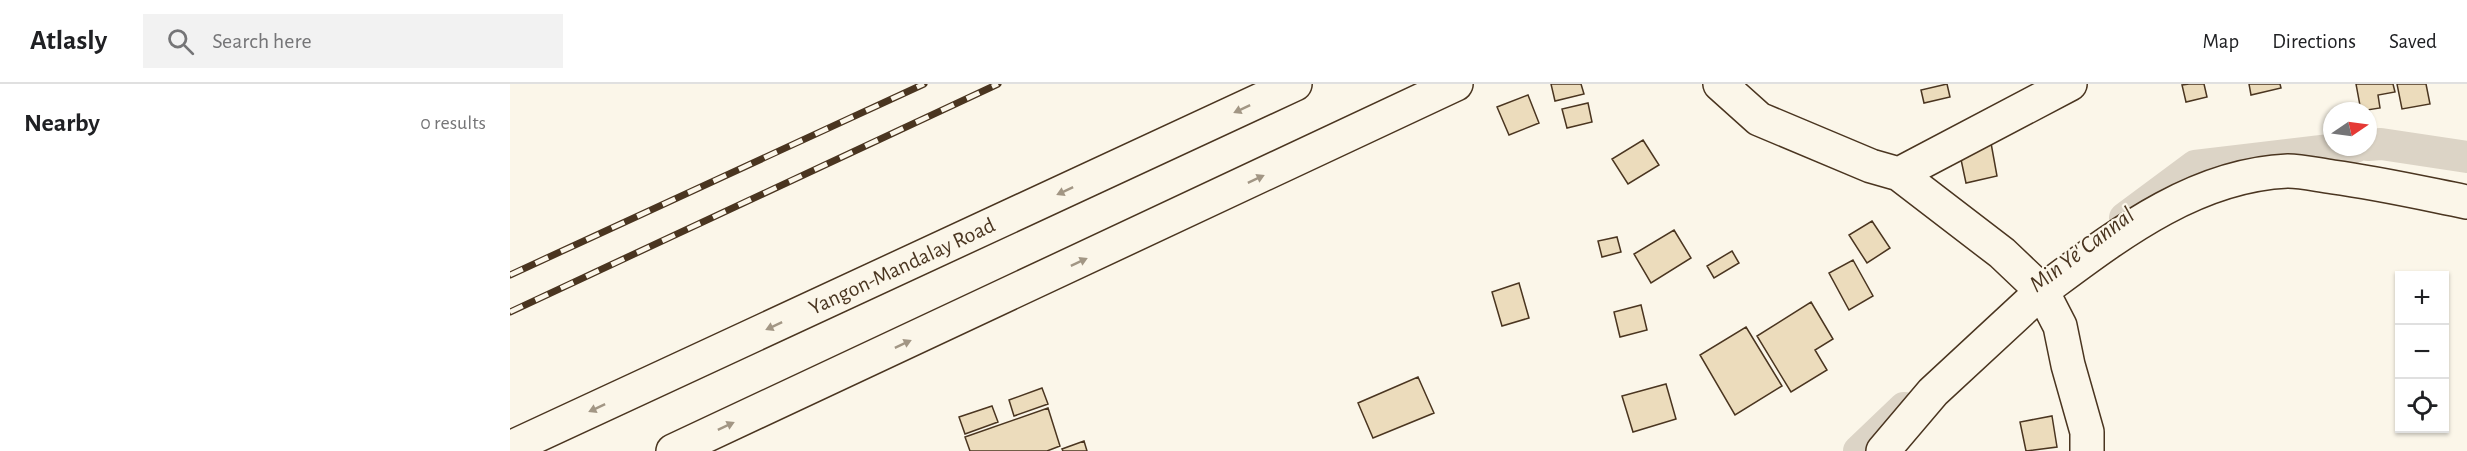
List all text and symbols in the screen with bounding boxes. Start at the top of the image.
search box [143,14,563,68]
icon: search [164,25,197,58]
text: Atlasly [30,27,107,55]
text: Search here [212,30,312,52]
text: Map [2203,31,2239,52]
text: Directions [2272,31,2356,52]
text: Saved [2389,31,2437,52]
north arrow [2323,102,2377,156]
one-way arrow [1233,104,1250,113]
text: Nearby [24,110,100,136]
text: 0 results [420,113,486,133]
one-way arrow [1247,174,1264,183]
one-way arrow [1056,186,1074,196]
water label: Min Ye' Cannal [2025,203,2139,297]
street label: Yangon-Mandalay Road [805,214,998,319]
one-way arrow [1071,258,1088,267]
map controls [2395,271,2449,433]
button: + [2395,271,2449,325]
one-way arrow [765,321,782,330]
button: − [2395,325,2449,379]
one-way arrow [894,340,911,349]
button: locate [2395,379,2449,433]
one-way arrow [588,403,605,412]
one-way arrow [717,422,734,431]

